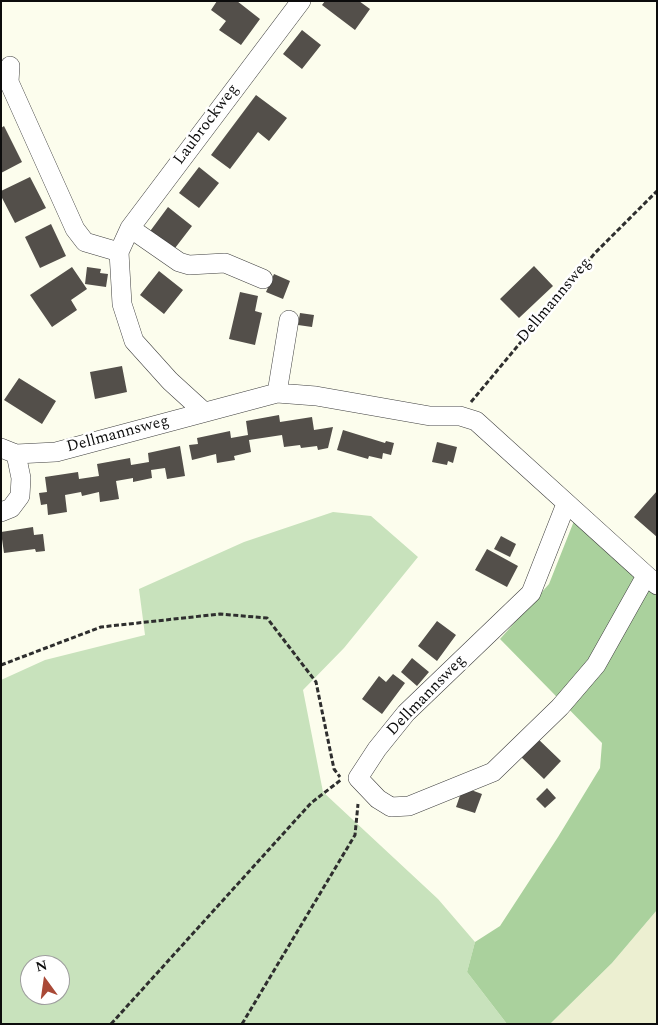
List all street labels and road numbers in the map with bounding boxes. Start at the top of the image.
street label: Laubrockweg [170,81,244,169]
street label: Dellmannsweg [514,255,596,347]
street label: Dellmannsweg [65,412,171,458]
street label: Dellmannsweg [384,652,470,740]

